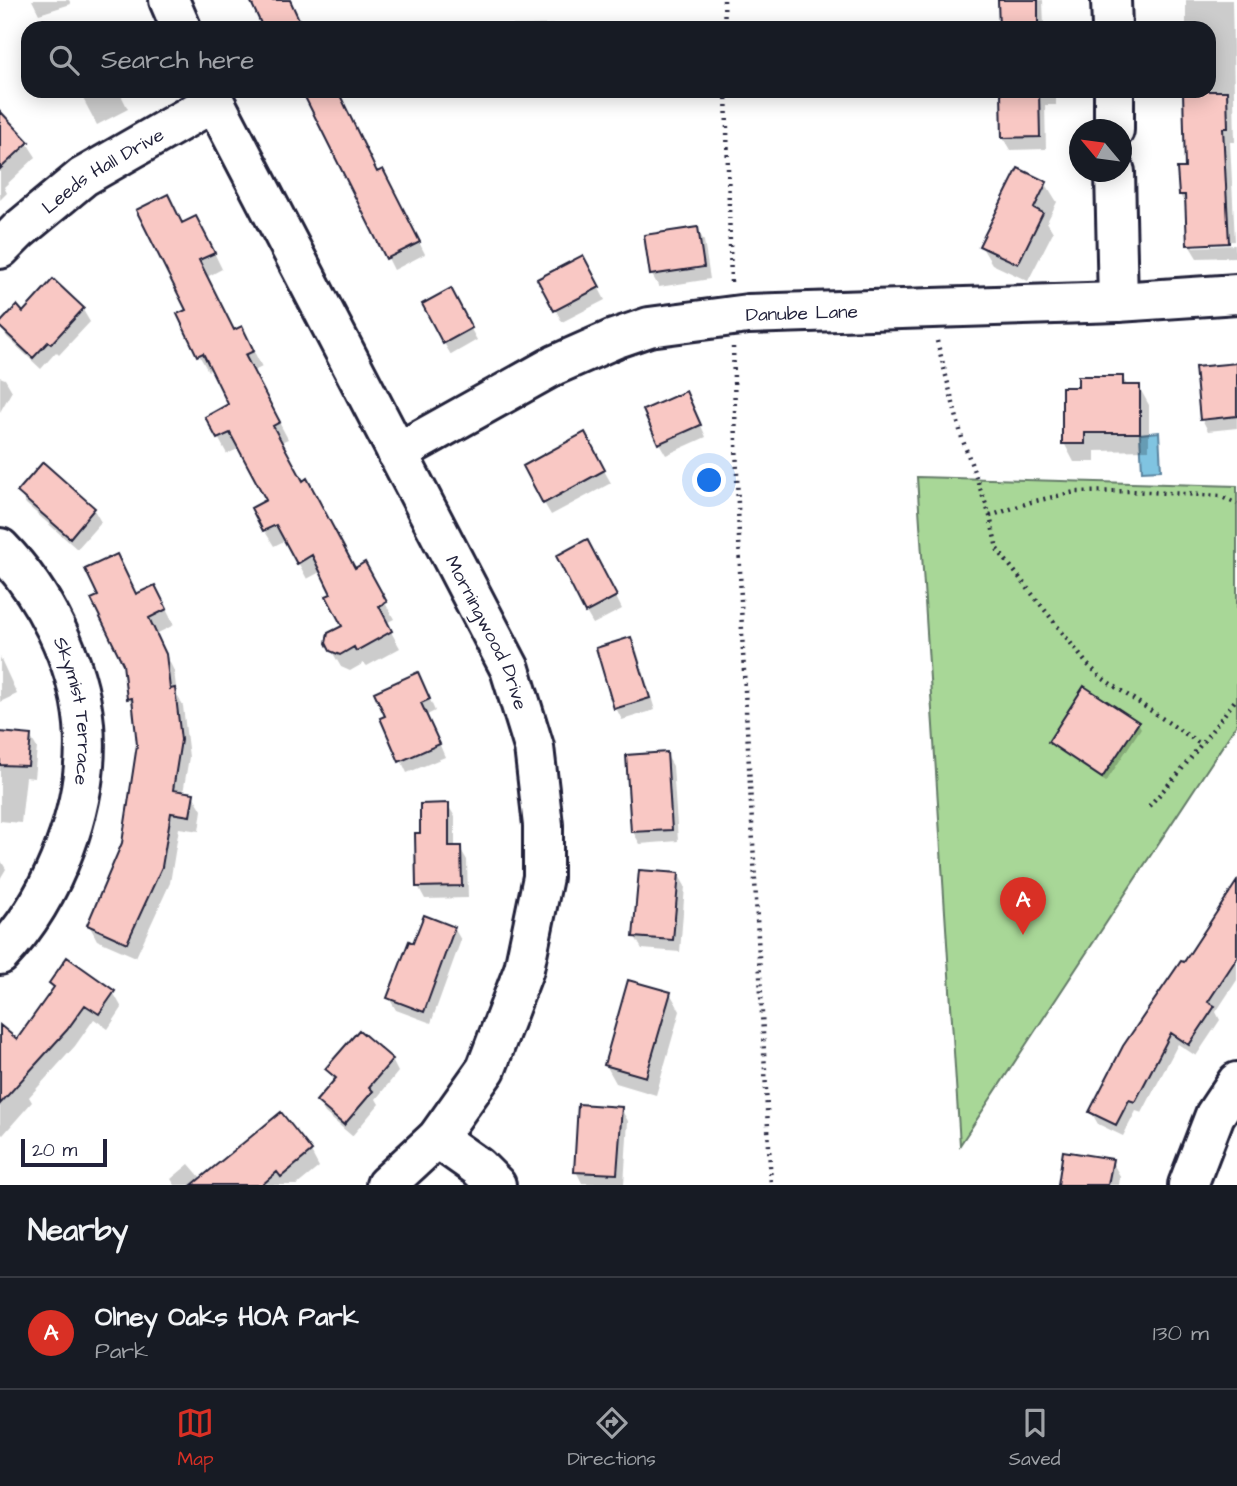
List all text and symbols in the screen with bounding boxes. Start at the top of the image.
search box [21,21,1216,98]
icon: search [45,41,83,79]
text: Search here [101,42,254,78]
north arrow [1069,119,1132,182]
street label: Leeds Hall Drive [36,122,169,221]
street label: Danube Lane [745,298,858,329]
your location [692,463,726,497]
street label: Morningwood Drive [438,551,534,713]
street label: Skymist Terrace [46,633,97,787]
pin: A [1000,877,1046,935]
scale bar [21,1136,107,1168]
text: 20 m [32,1137,77,1164]
text: Nearby [28,1210,128,1252]
text: Olney Oaks HOA Park [95,1299,359,1335]
text: A [44,1317,58,1349]
text: 130 m [1153,1317,1209,1349]
text: Park [95,1335,148,1367]
tab: Map [176,1404,214,1473]
tab: Directions [567,1404,656,1473]
tab: Saved [1009,1404,1060,1473]

